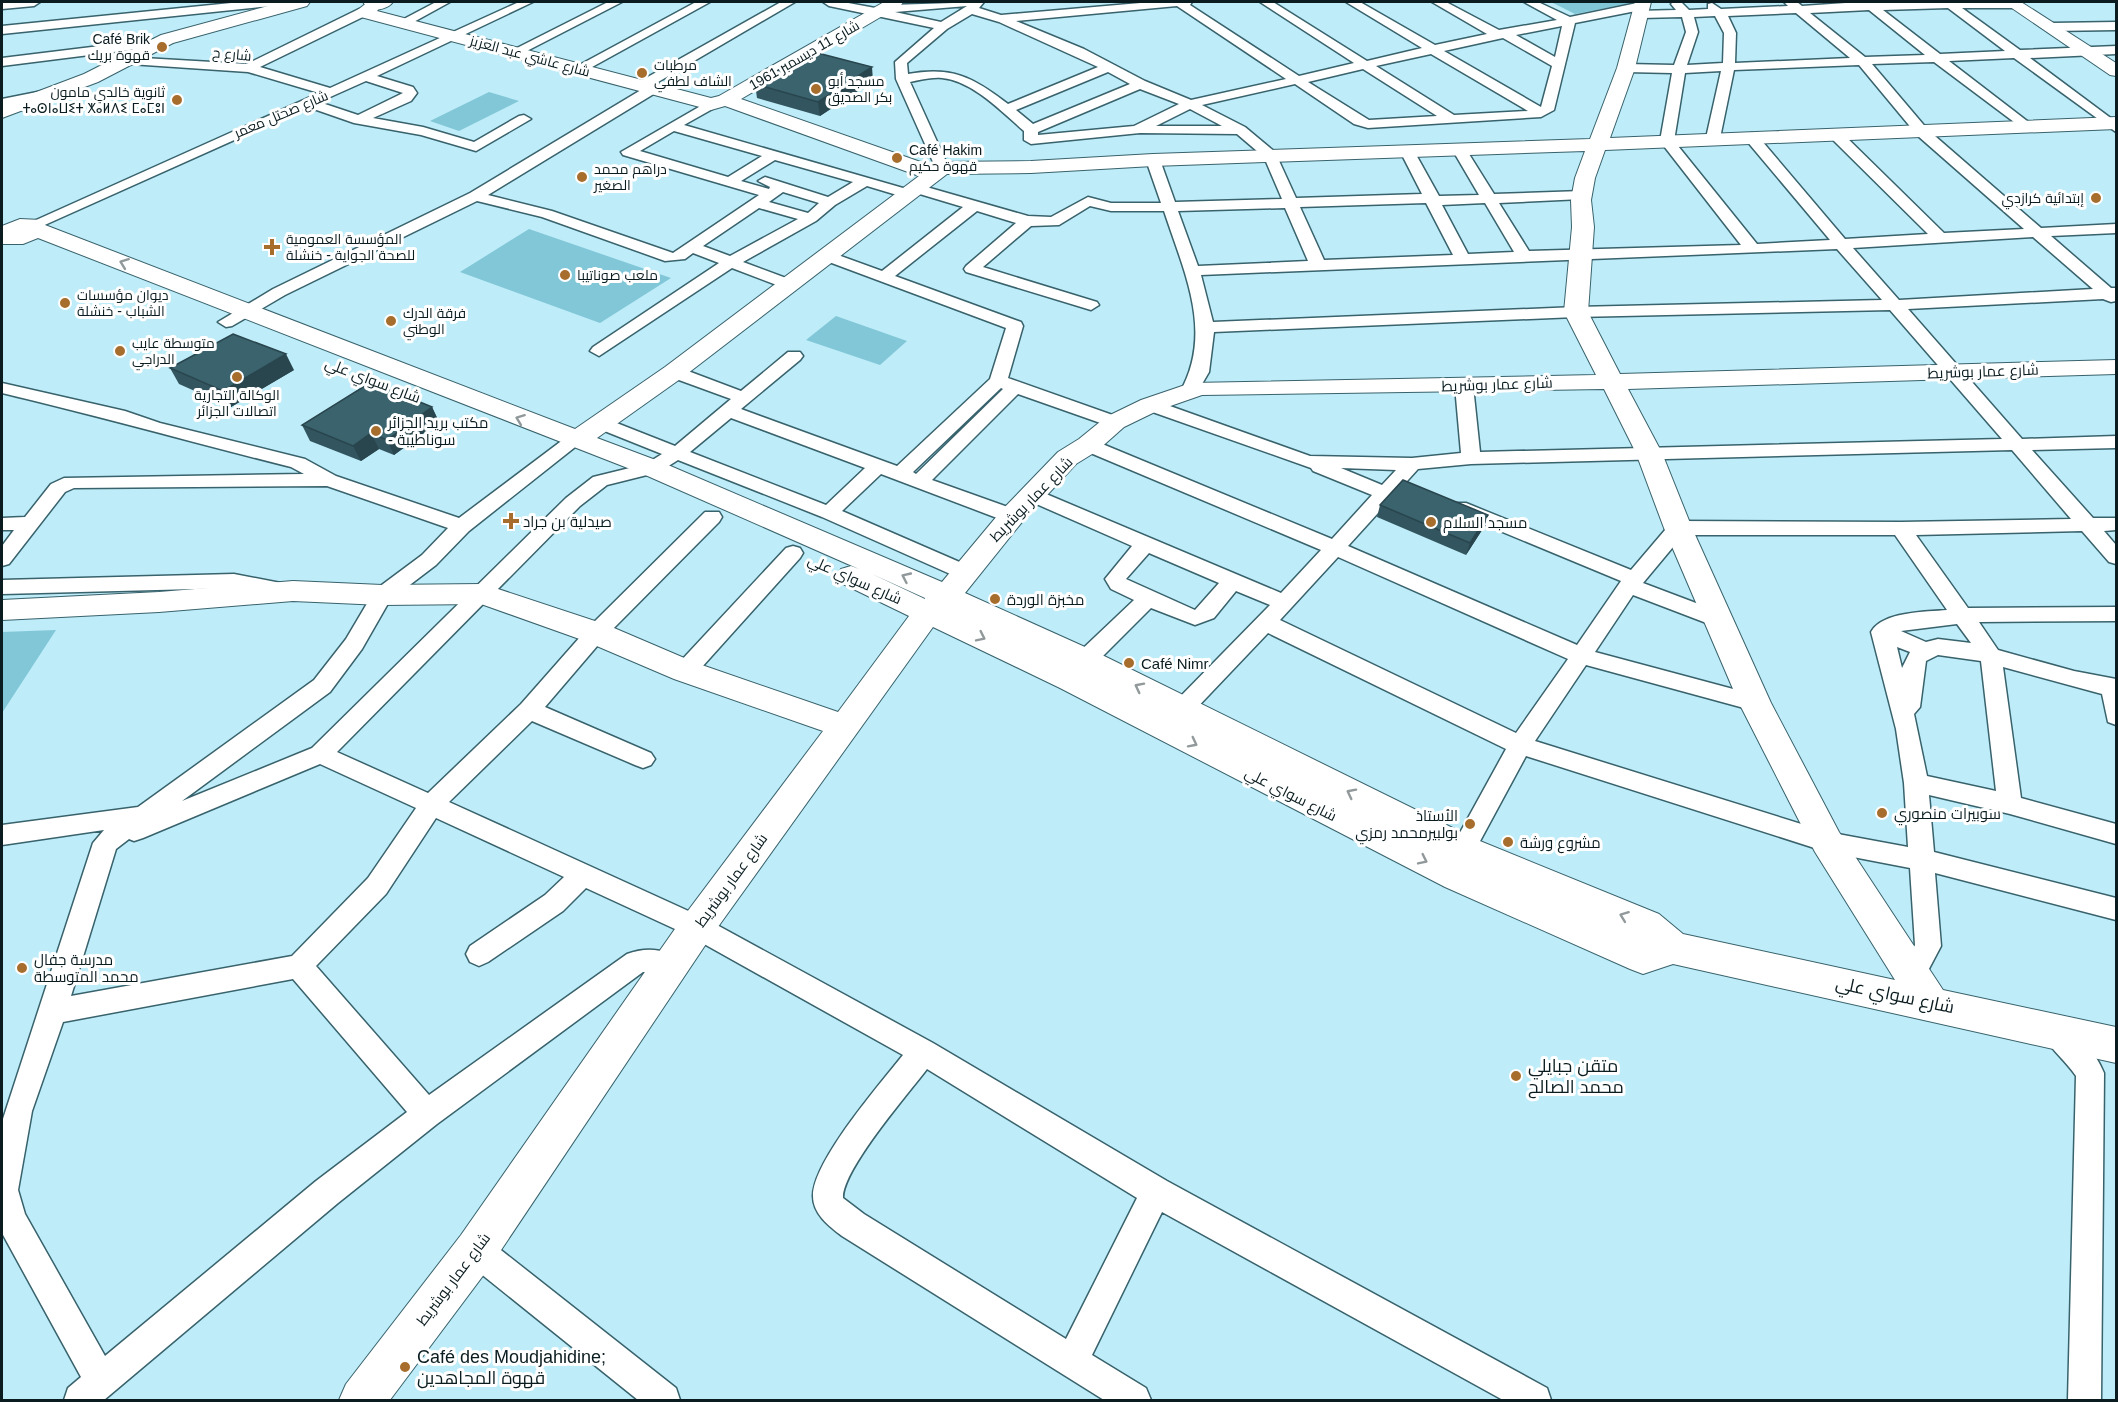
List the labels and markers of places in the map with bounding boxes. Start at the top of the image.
place label: Café Brik قهوة بريك [88,31,151,63]
marker: Café Brik قهوة بريك [155,40,169,54]
place label: مرطبات الشاف لطفي [654,57,732,93]
marker: مرطبات الشاف لطفي [635,66,649,80]
place label: مسجد أبو بكر الصديق [828,72,892,106]
marker: مسجد أبو بكر الصديق [809,82,823,96]
place label: ثانوية خالدي مامون ⵜⴰⵙⵏⴰⵡⵉⵜ ⵅⴰⵍⴷⵉ ⵎⴰⵎⵓⵏ [23,84,165,116]
marker: ثانوية خالدي مامون ⵜⴰⵙⵏⴰⵡⵉⵜ ⵅⴰⵍⴷⵉ ⵎⴰⵎⵓⵏ [170,93,184,107]
place label: Café Hakim قهوة حكيم [909,142,982,176]
marker: Café Hakim قهوة حكيم [890,151,904,165]
place label: دراهم محمد الصغير [593,161,667,193]
marker: دراهم محمد الصغير [575,170,589,184]
place label: إبتدائية كرازدي [2002,190,2084,210]
marker: إبتدائية كرازدي [2089,191,2103,205]
place label: المؤسسة العمومية للصحة الجواية - خنشلة [286,231,415,263]
marker: المؤسسة العمومية للصحة الجواية - خنشلة [263,238,281,256]
place label: ملعب صوناتيبا [577,267,658,283]
marker: ملعب صوناتيبا [558,268,572,282]
place label: ديوان مؤسسات الشباب - خنشلة [77,287,168,319]
marker: ديوان مؤسسات الشباب - خنشلة [58,296,72,310]
place label: فرقة الدرك الوطني [403,305,466,341]
marker: فرقة الدرك الوطني [384,314,398,328]
place label: متوسطة عايب الدراجي [132,335,215,371]
marker: متوسطة عايب الدراجي [113,344,127,358]
marker: الوكالة التجارية اتصالات الجزائر [230,370,244,384]
place label: الوكالة التجارية اتصالات الجزائر [194,387,280,419]
place label: مكتب بريد الجزائر - سوناطيبة [387,414,488,449]
marker: مكتب بريد الجزائر - سوناطيبة [369,424,383,438]
place label: صيدلية بن جراد [523,513,612,532]
marker: صيدلية بن جراد [504,514,518,528]
place label: مسجد السلام [1443,514,1527,533]
marker: مسجد السلام [1424,515,1438,529]
place label: مخبزة الوردة [1007,591,1084,609]
marker: مخبزة الوردة [988,592,1002,606]
place label: Café Nimr [1141,655,1209,672]
marker: Café Nimr [1122,656,1136,670]
place label: سوبيرات منصوري [1894,805,2001,826]
marker: سوبيرات منصوري [1875,806,1889,820]
place label: الأستاذ بولبيرمحمد رمزي [1355,807,1458,845]
marker: الأستاذ بولبيرمحمد رمزي [1463,817,1477,831]
place label: مشروع ورشة [1520,834,1601,854]
marker: مشروع ورشة [1501,835,1515,849]
place label: مدرسة جفال محمد المتوسطة [34,951,139,986]
marker: مدرسة جفال محمد المتوسطة [15,961,29,975]
place label: متقن جبايلي محمد الصالح [1528,1056,1624,1099]
marker: متقن جبايلي محمد الصالح [1509,1069,1523,1083]
place label: Café des Moudjahidine; قهوة المجاهدين [417,1347,606,1389]
marker: Café des Moudjahidine; قهوة المجاهدين [398,1360,412,1374]

